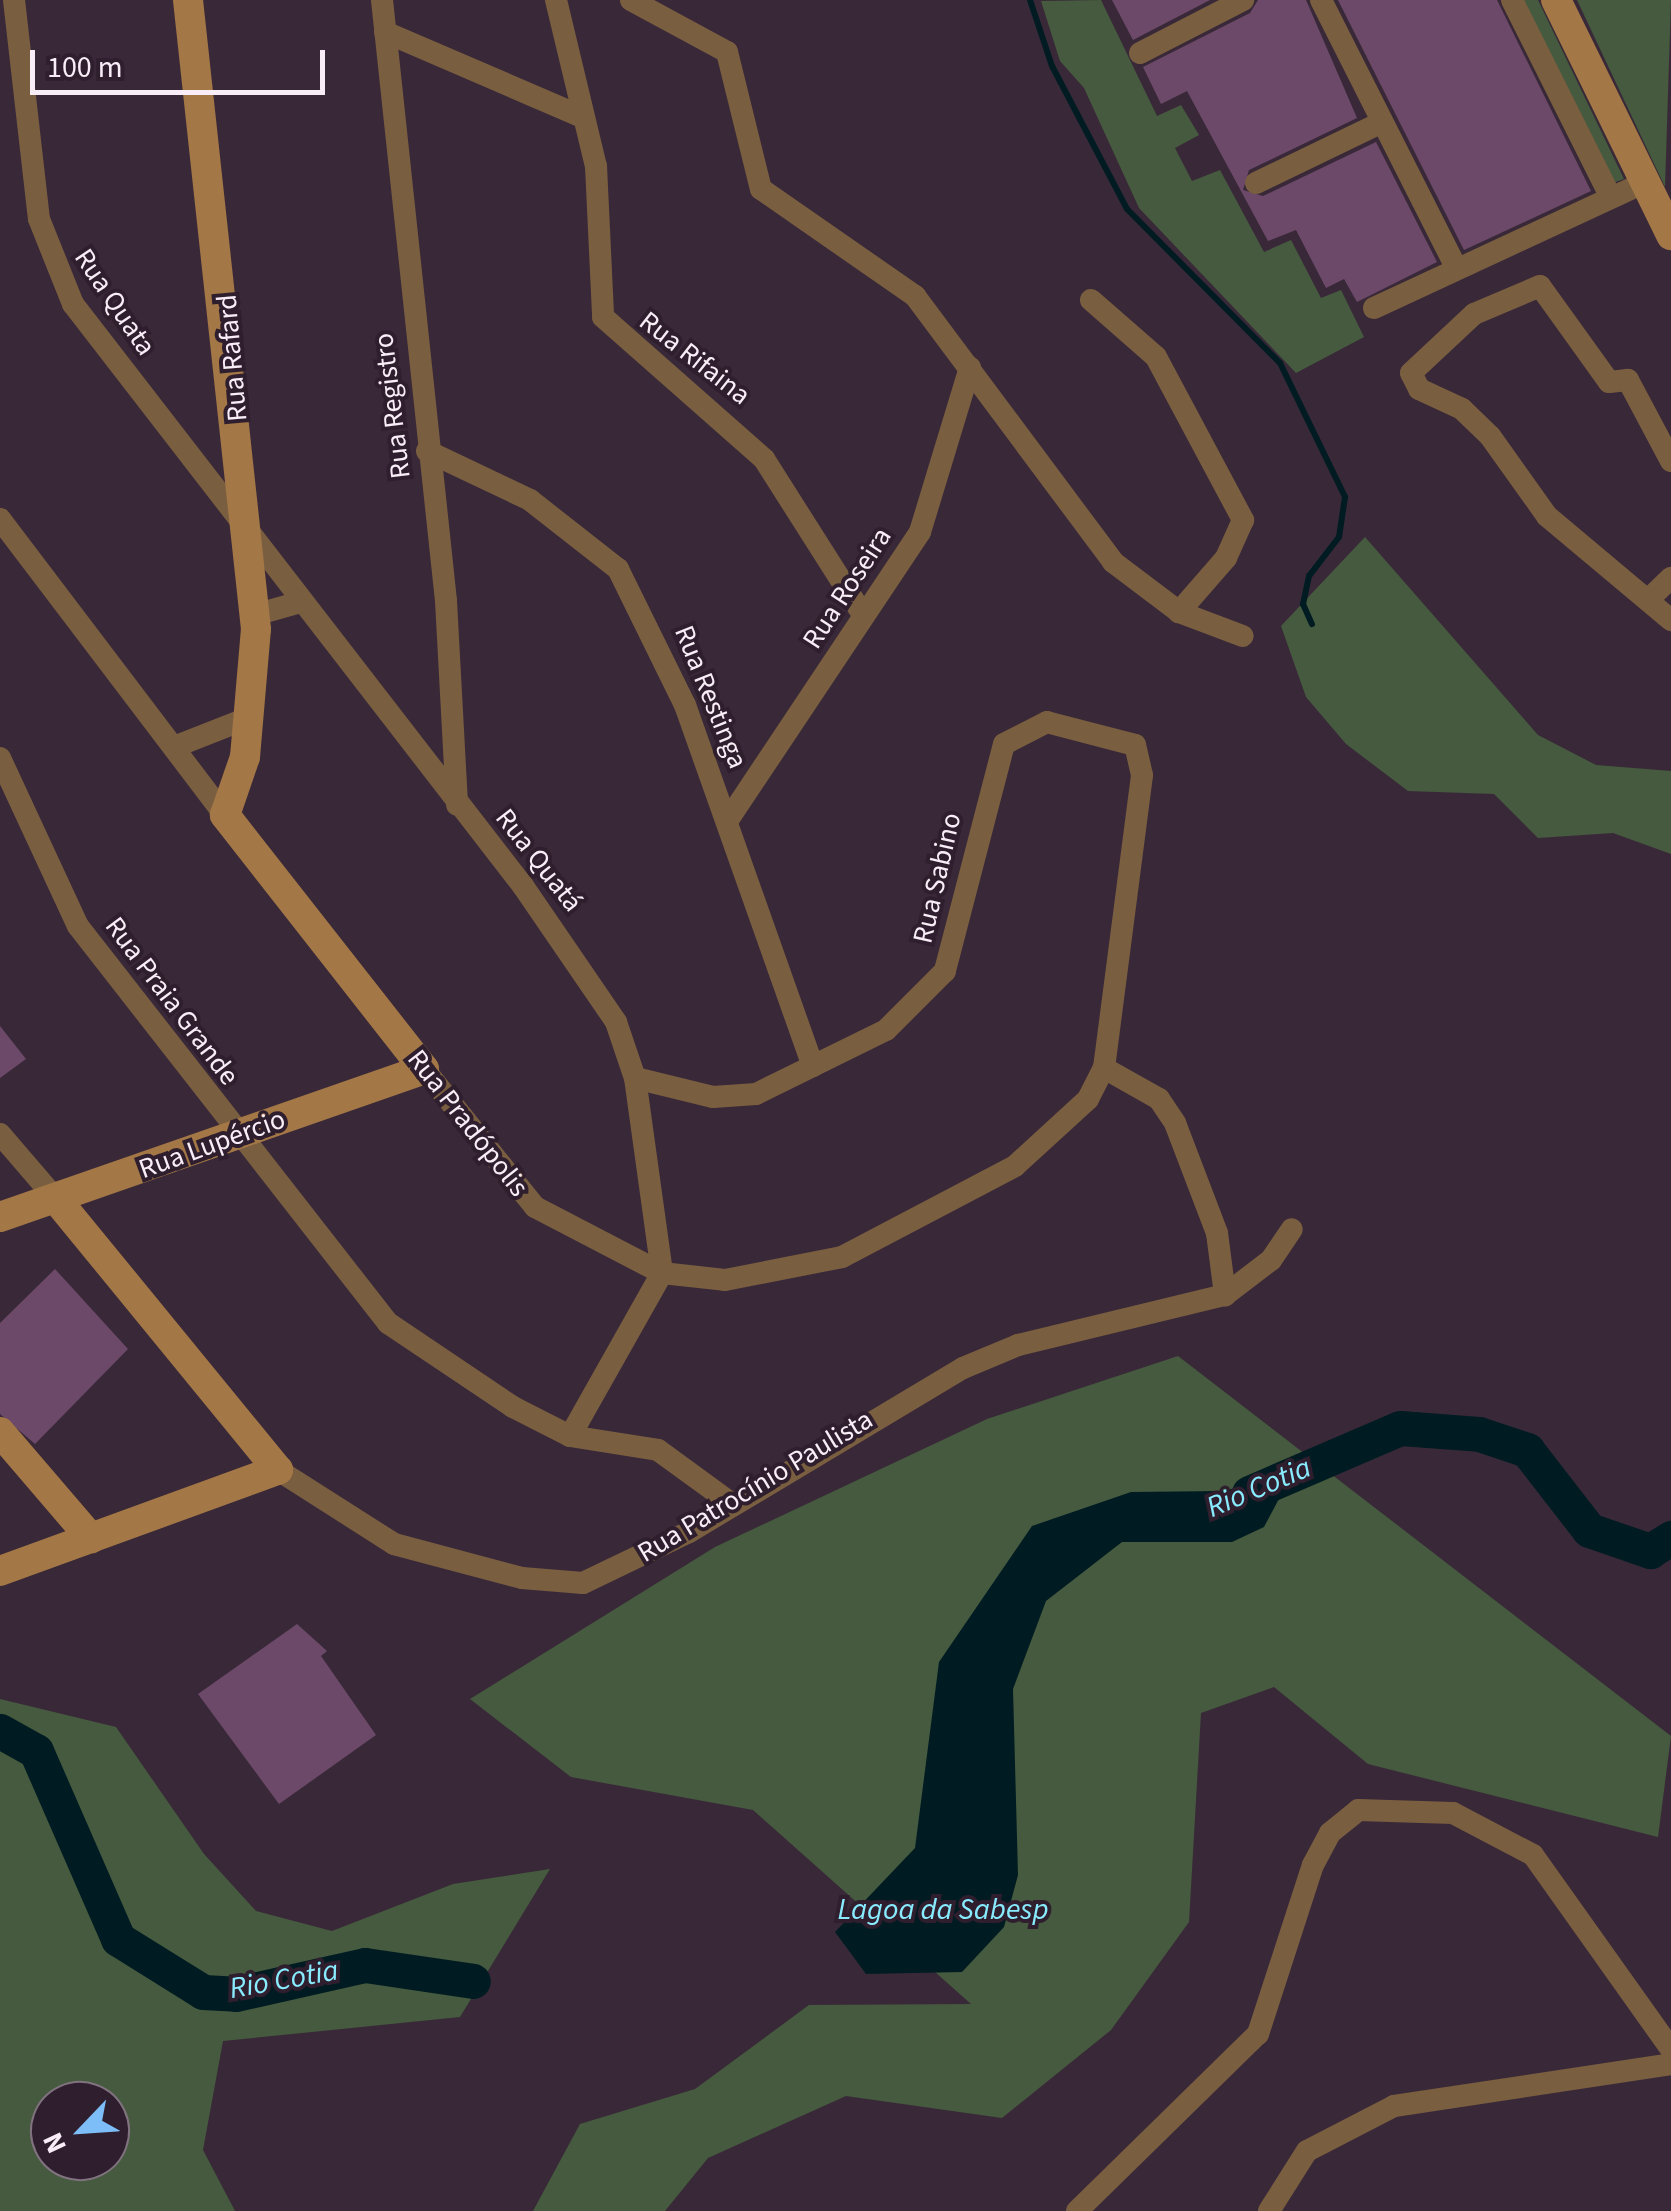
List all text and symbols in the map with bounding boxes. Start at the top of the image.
scale bar [35,30,330,92]
text: 100 m [47,46,123,89]
street label: Rua Quata [67,242,163,362]
street label: Rua Rafard [210,293,254,423]
street label: Rua Rifaina [633,304,757,412]
street label: Rua Registro [366,331,418,481]
street label: Rua Roseira [796,521,898,655]
street label: Rua Restinga [667,621,755,773]
street label: Rua Quatá [488,802,590,918]
street label: Rua Sabino [906,810,968,946]
street label: Rua Praia Grande [98,910,246,1092]
street label: Rua Pradópolis [400,1043,536,1203]
street label: Rua Lupércio [134,1102,290,1186]
street label: Rua Patrocínio Paulista [631,1403,879,1569]
water label: Rio Cotia [1201,1450,1317,1526]
water label: Lagoa da Sabesp [838,1892,1048,1928]
water label: Rio Cotia [227,1953,341,2007]
north arrow [30,2081,130,2181]
text: N [33,2126,77,2160]

